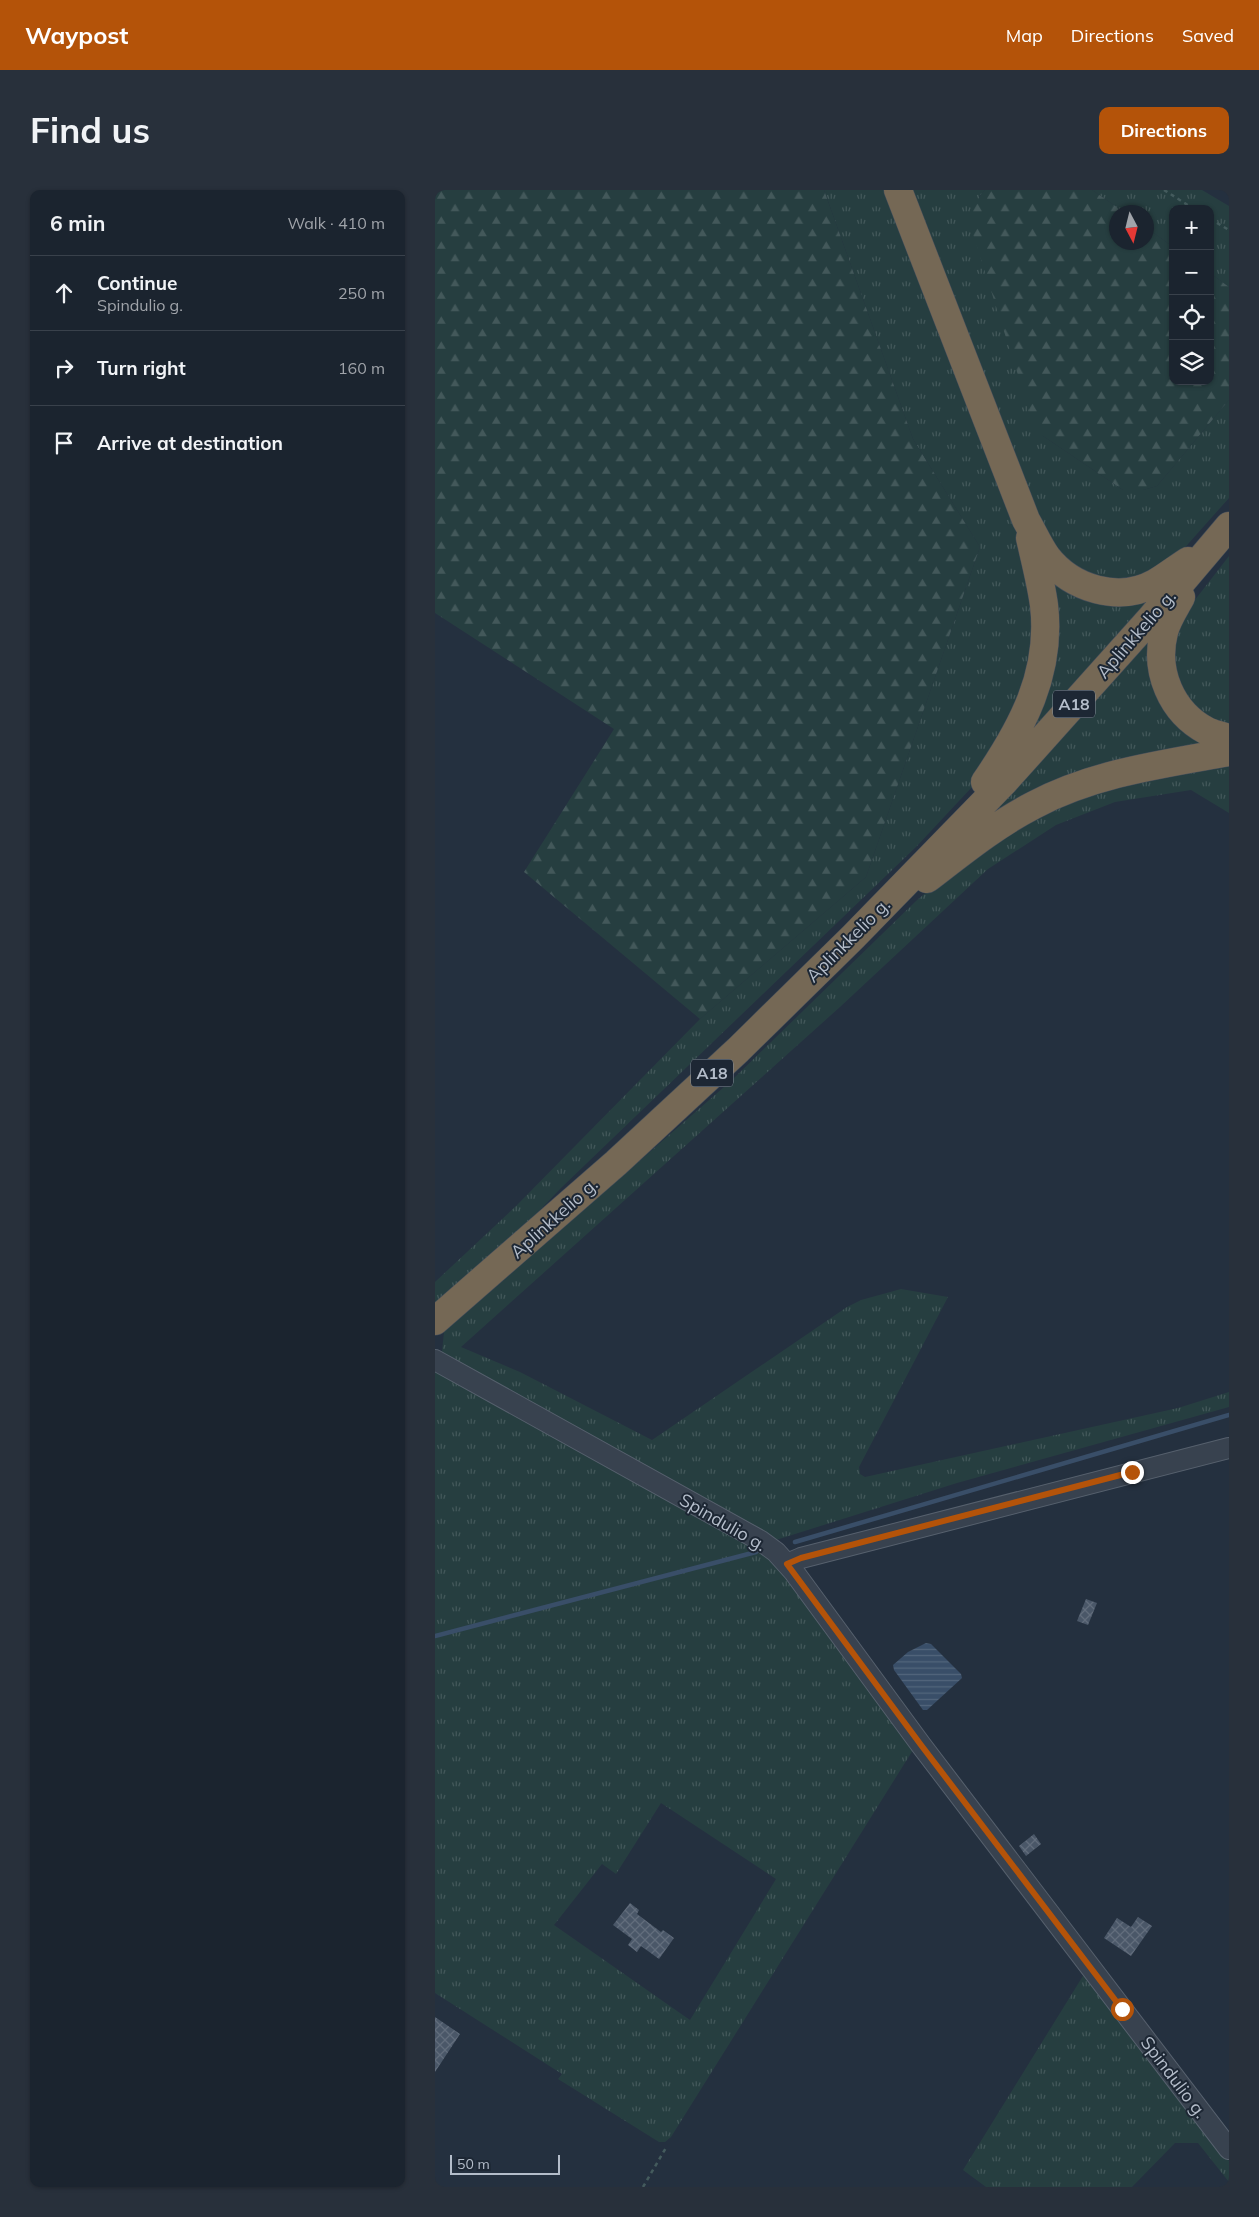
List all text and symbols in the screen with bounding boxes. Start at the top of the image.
text: Waypost [25,20,128,50]
text: Map [1006,24,1043,47]
text: Directions [1071,24,1154,47]
text: Saved [1182,24,1234,47]
button: Directions [1099,107,1229,154]
text: Find us [30,108,150,152]
north arrow [1109,205,1154,250]
map controls [1169,205,1214,385]
button: + [1169,205,1214,250]
text: 6 min [50,210,105,236]
text: Walk · 410 m [287,213,385,233]
button: − [1169,250,1214,295]
text: Continue [97,271,177,295]
icon: ahead [50,279,78,307]
text: 250 m [338,283,385,303]
text: Spindulio g. [97,295,183,315]
button: locate [1169,295,1214,340]
button: layers [1169,340,1214,385]
icon: right [50,354,78,382]
text: Turn right [97,356,186,380]
text: 160 m [338,358,385,378]
icon: arrive [50,429,78,457]
text: Arrive at destination [97,431,283,455]
street label: Aplinkkelio g. [1091,585,1181,683]
road number: A18 [1053,690,1095,718]
street label: Aplinkkelio g. [801,893,895,987]
road number: A18 [691,1060,733,1086]
street label: Aplinkkelio g. [506,1173,602,1263]
route end [1121,1461,1144,1484]
street label: Spindulio g. [675,1488,771,1556]
route start [1111,1998,1134,2021]
street label: Spindulio g. [1136,2032,1212,2122]
scale bar [450,2152,560,2175]
text: 50 m [457,2155,490,2173]

